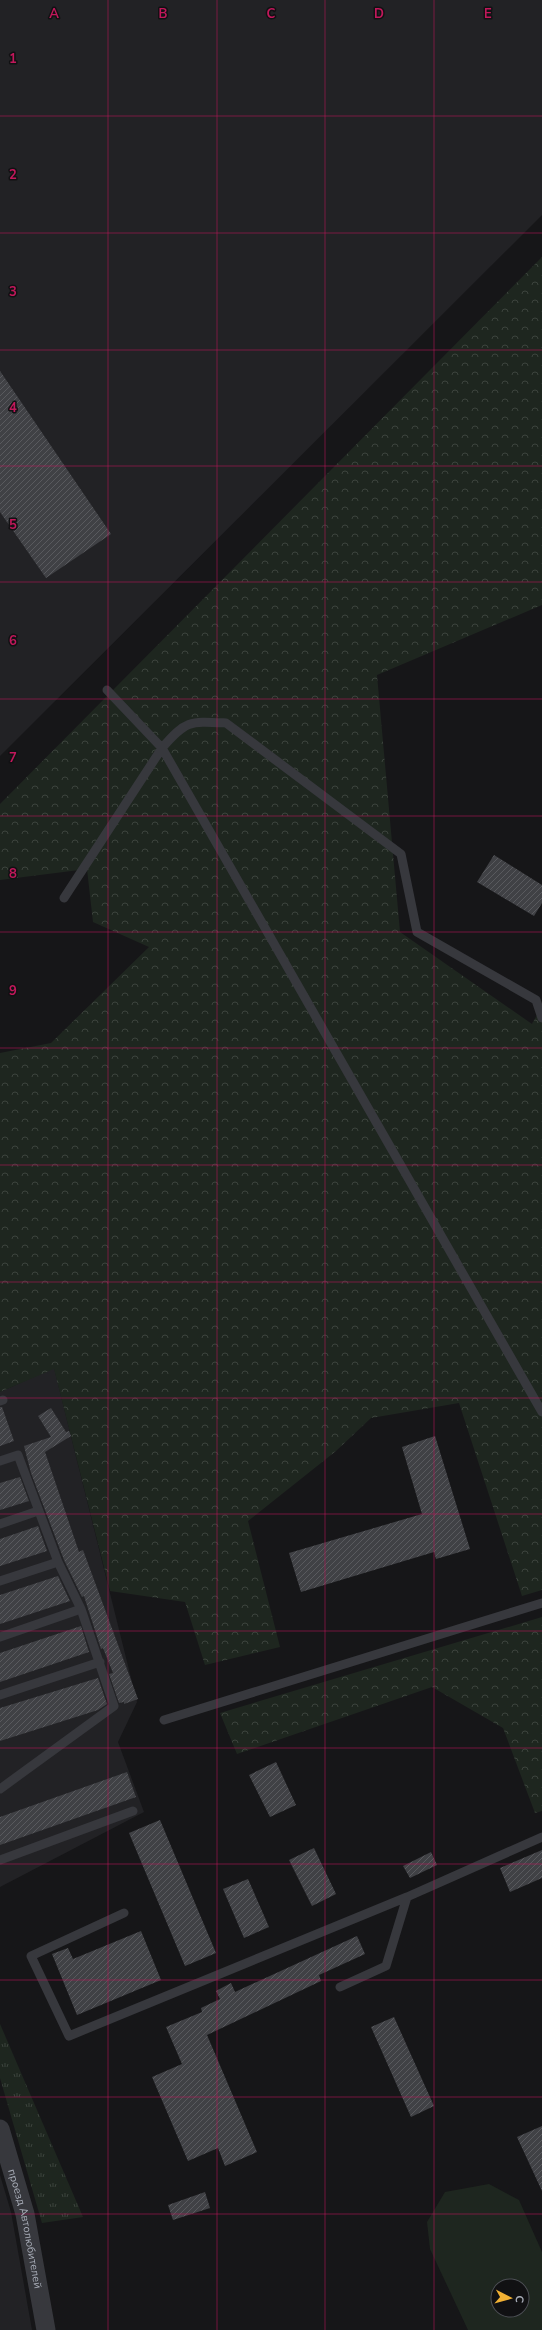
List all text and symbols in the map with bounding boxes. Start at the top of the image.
text: A [49,5,59,23]
text: B [159,5,168,23]
text: C [267,5,276,23]
text: D [374,5,384,23]
text: E [484,5,492,23]
text: 1 [9,50,17,68]
text: 2 [9,166,17,184]
text: 3 [9,283,17,301]
text: 4 [9,399,17,417]
text: 5 [9,516,17,534]
text: 6 [9,632,17,650]
text: 7 [9,749,17,767]
text: 8 [9,865,17,883]
text: 9 [9,982,17,1000]
street label: проезд Автолюбителей [4,2167,45,2290]
north arrow [490,2278,530,2318]
text: С [512,2294,527,2304]

